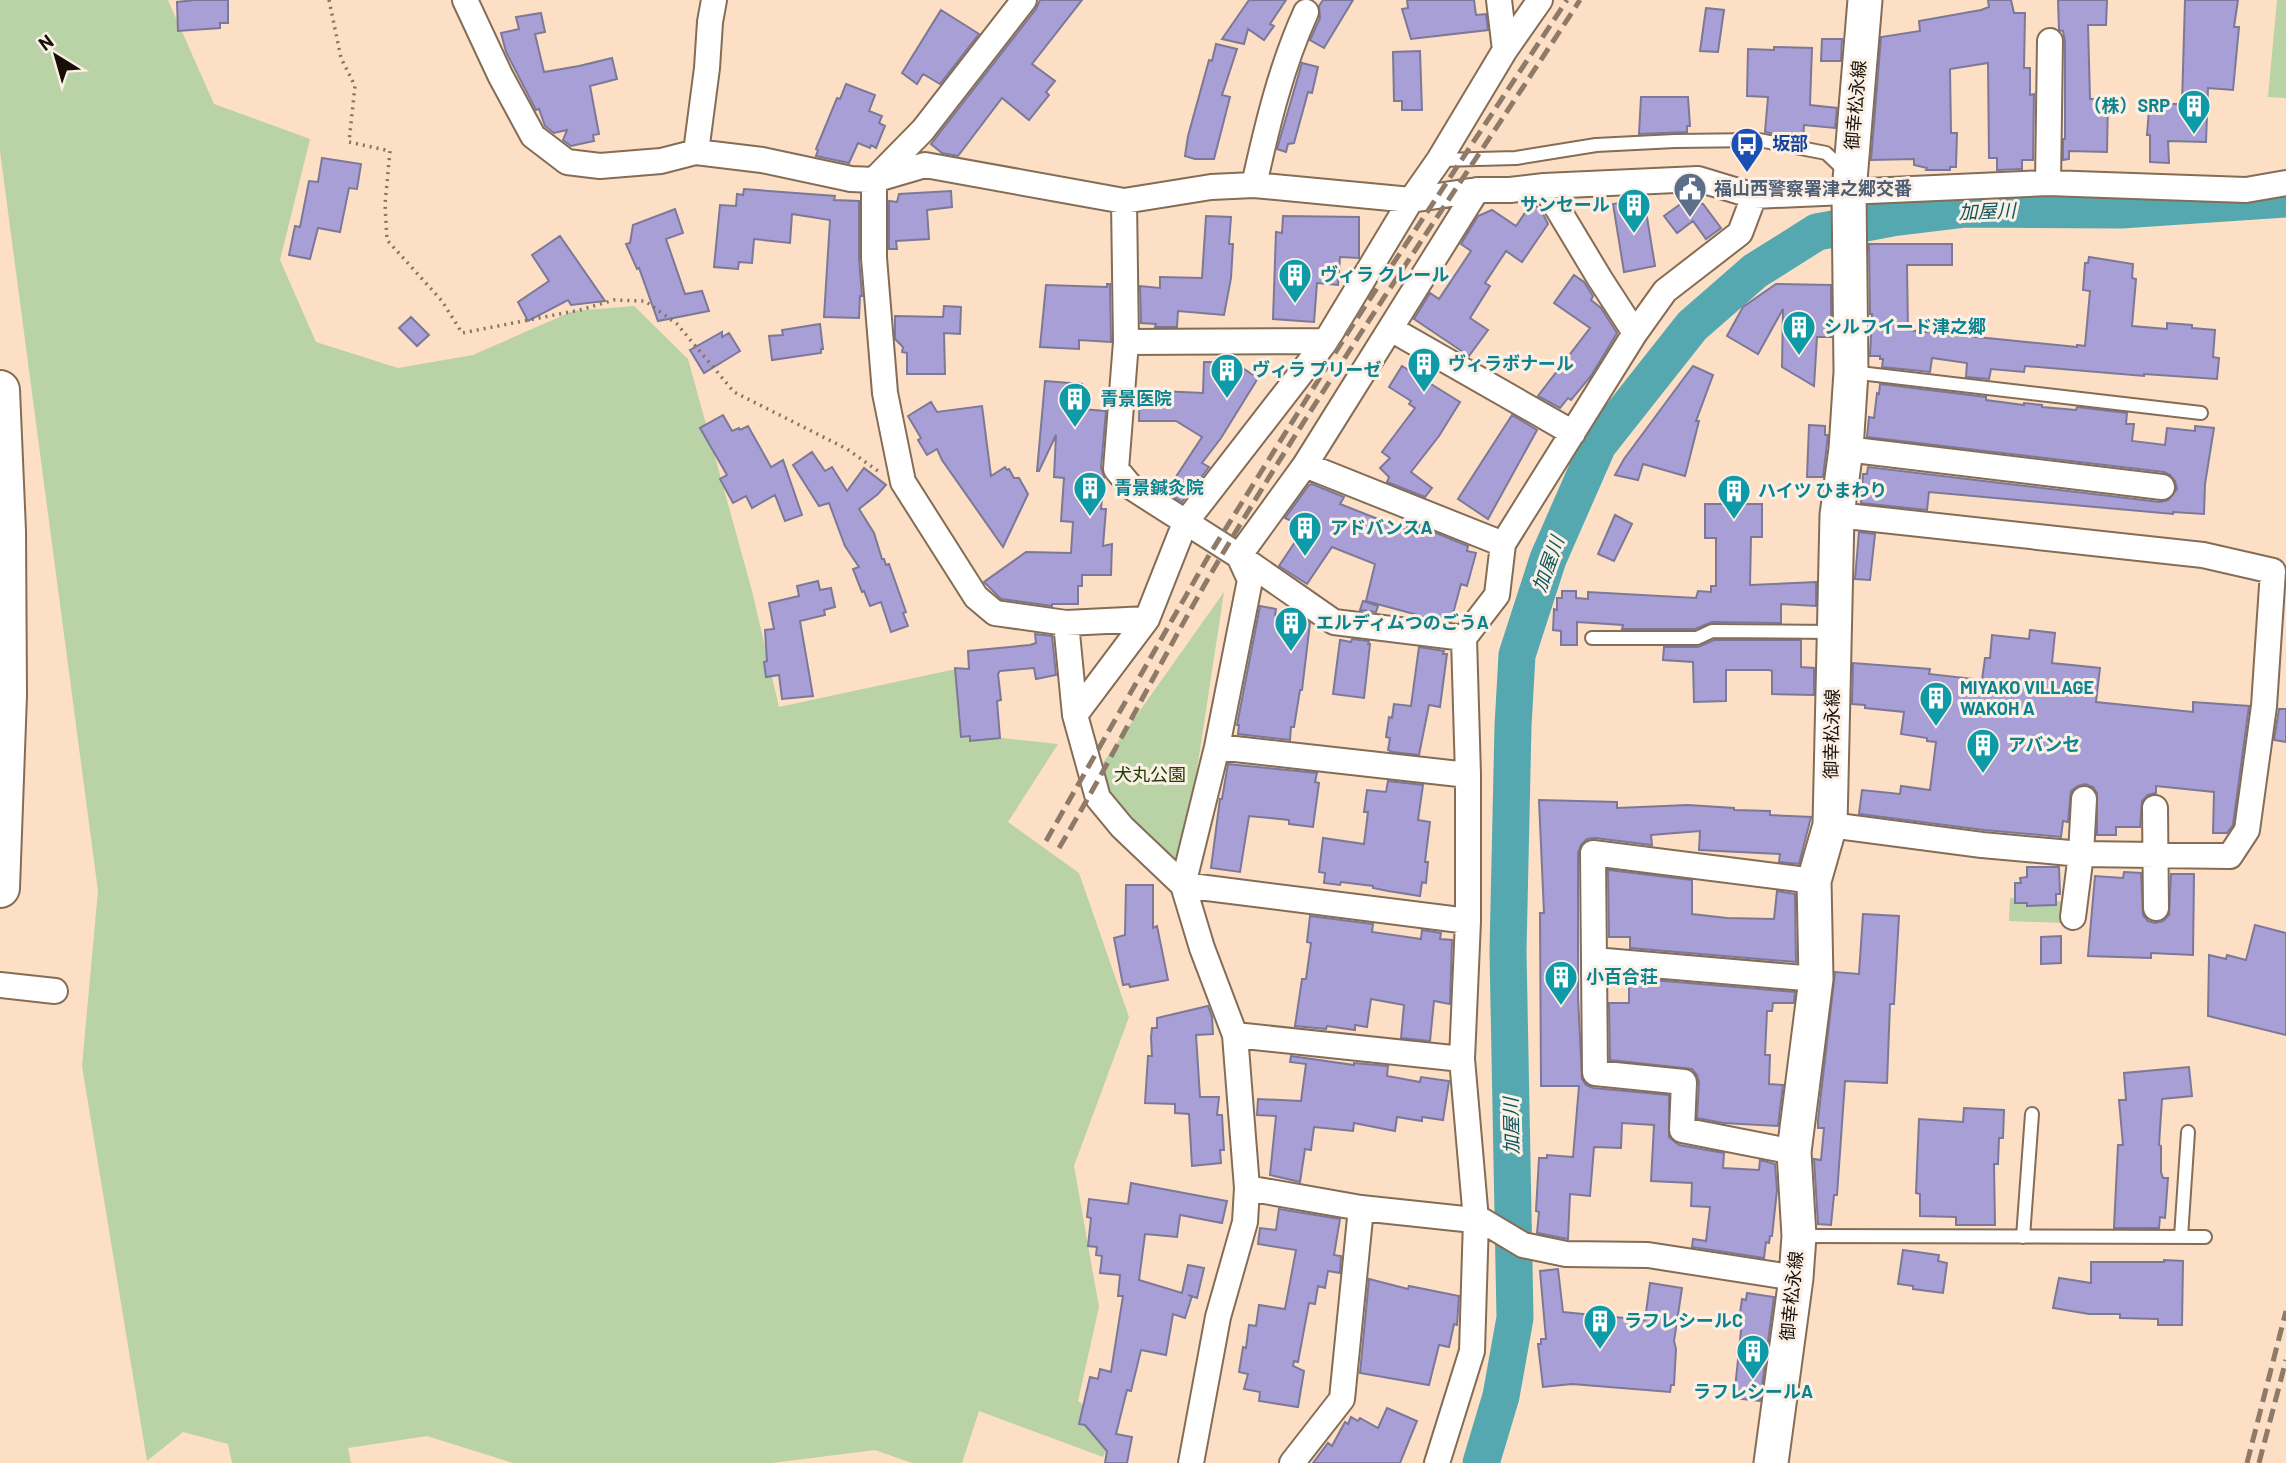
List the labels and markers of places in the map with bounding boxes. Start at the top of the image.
building icon: （株）SRP [2175,87,2213,136]
place label: （株）SRP [2083,94,2170,116]
bus stop icon: 坂部 [1728,125,1766,174]
place label: 坂部 [1772,132,1808,154]
public building icon: 福山西警察署津之郷交番 [1671,170,1709,219]
place label: 福山西警察署津之郷交番 [1714,177,1912,199]
building icon: サンセール [1615,186,1653,235]
place label: サンセール [1520,193,1610,215]
building icon: ヴィラ クレール [1276,256,1314,305]
place label: ヴィラ クレール [1320,263,1450,285]
building icon: シルフイード津之郷 [1780,308,1818,357]
place label: シルフイード津之郷 [1824,315,1986,337]
building icon: ヴィラボナール [1405,345,1443,394]
building icon: ヴィラ プリーゼ [1208,351,1246,400]
place label: ヴィラボナール [1448,352,1574,374]
place label: ヴィラ プリーゼ [1252,358,1382,380]
building icon: 青景医院 [1056,380,1094,429]
place label: 青景医院 [1100,387,1172,409]
building icon: 青景鍼灸院 [1071,469,1109,518]
building icon: ハイツ ひまわり [1715,472,1753,521]
place label: 青景鍼灸院 [1114,476,1204,498]
place label: ハイツ ひまわり [1758,479,1887,501]
building icon: アドバンスA [1286,509,1324,558]
place label: アドバンスA [1330,516,1433,538]
building icon: エルディムつのごうA [1272,604,1310,653]
place label: エルディムつのごうA [1316,611,1489,633]
place label: MIYAKO VILLAGE WAKOH A [1960,676,2094,719]
building icon: MIYAKO VILLAGE WAKOH A [1917,679,1955,728]
building icon: アバンセ [1964,726,2002,775]
place label: アバンセ [2008,733,2080,755]
building icon: 小百合荘 [1542,958,1580,1007]
place label: 小百合荘 [1586,965,1658,987]
building icon: ラフレシールC [1581,1302,1619,1351]
place label: ラフレシールC [1624,1309,1743,1331]
building icon: ラフレシールA [1734,1332,1772,1381]
place label: ラフレシールA [1693,1380,1813,1402]

